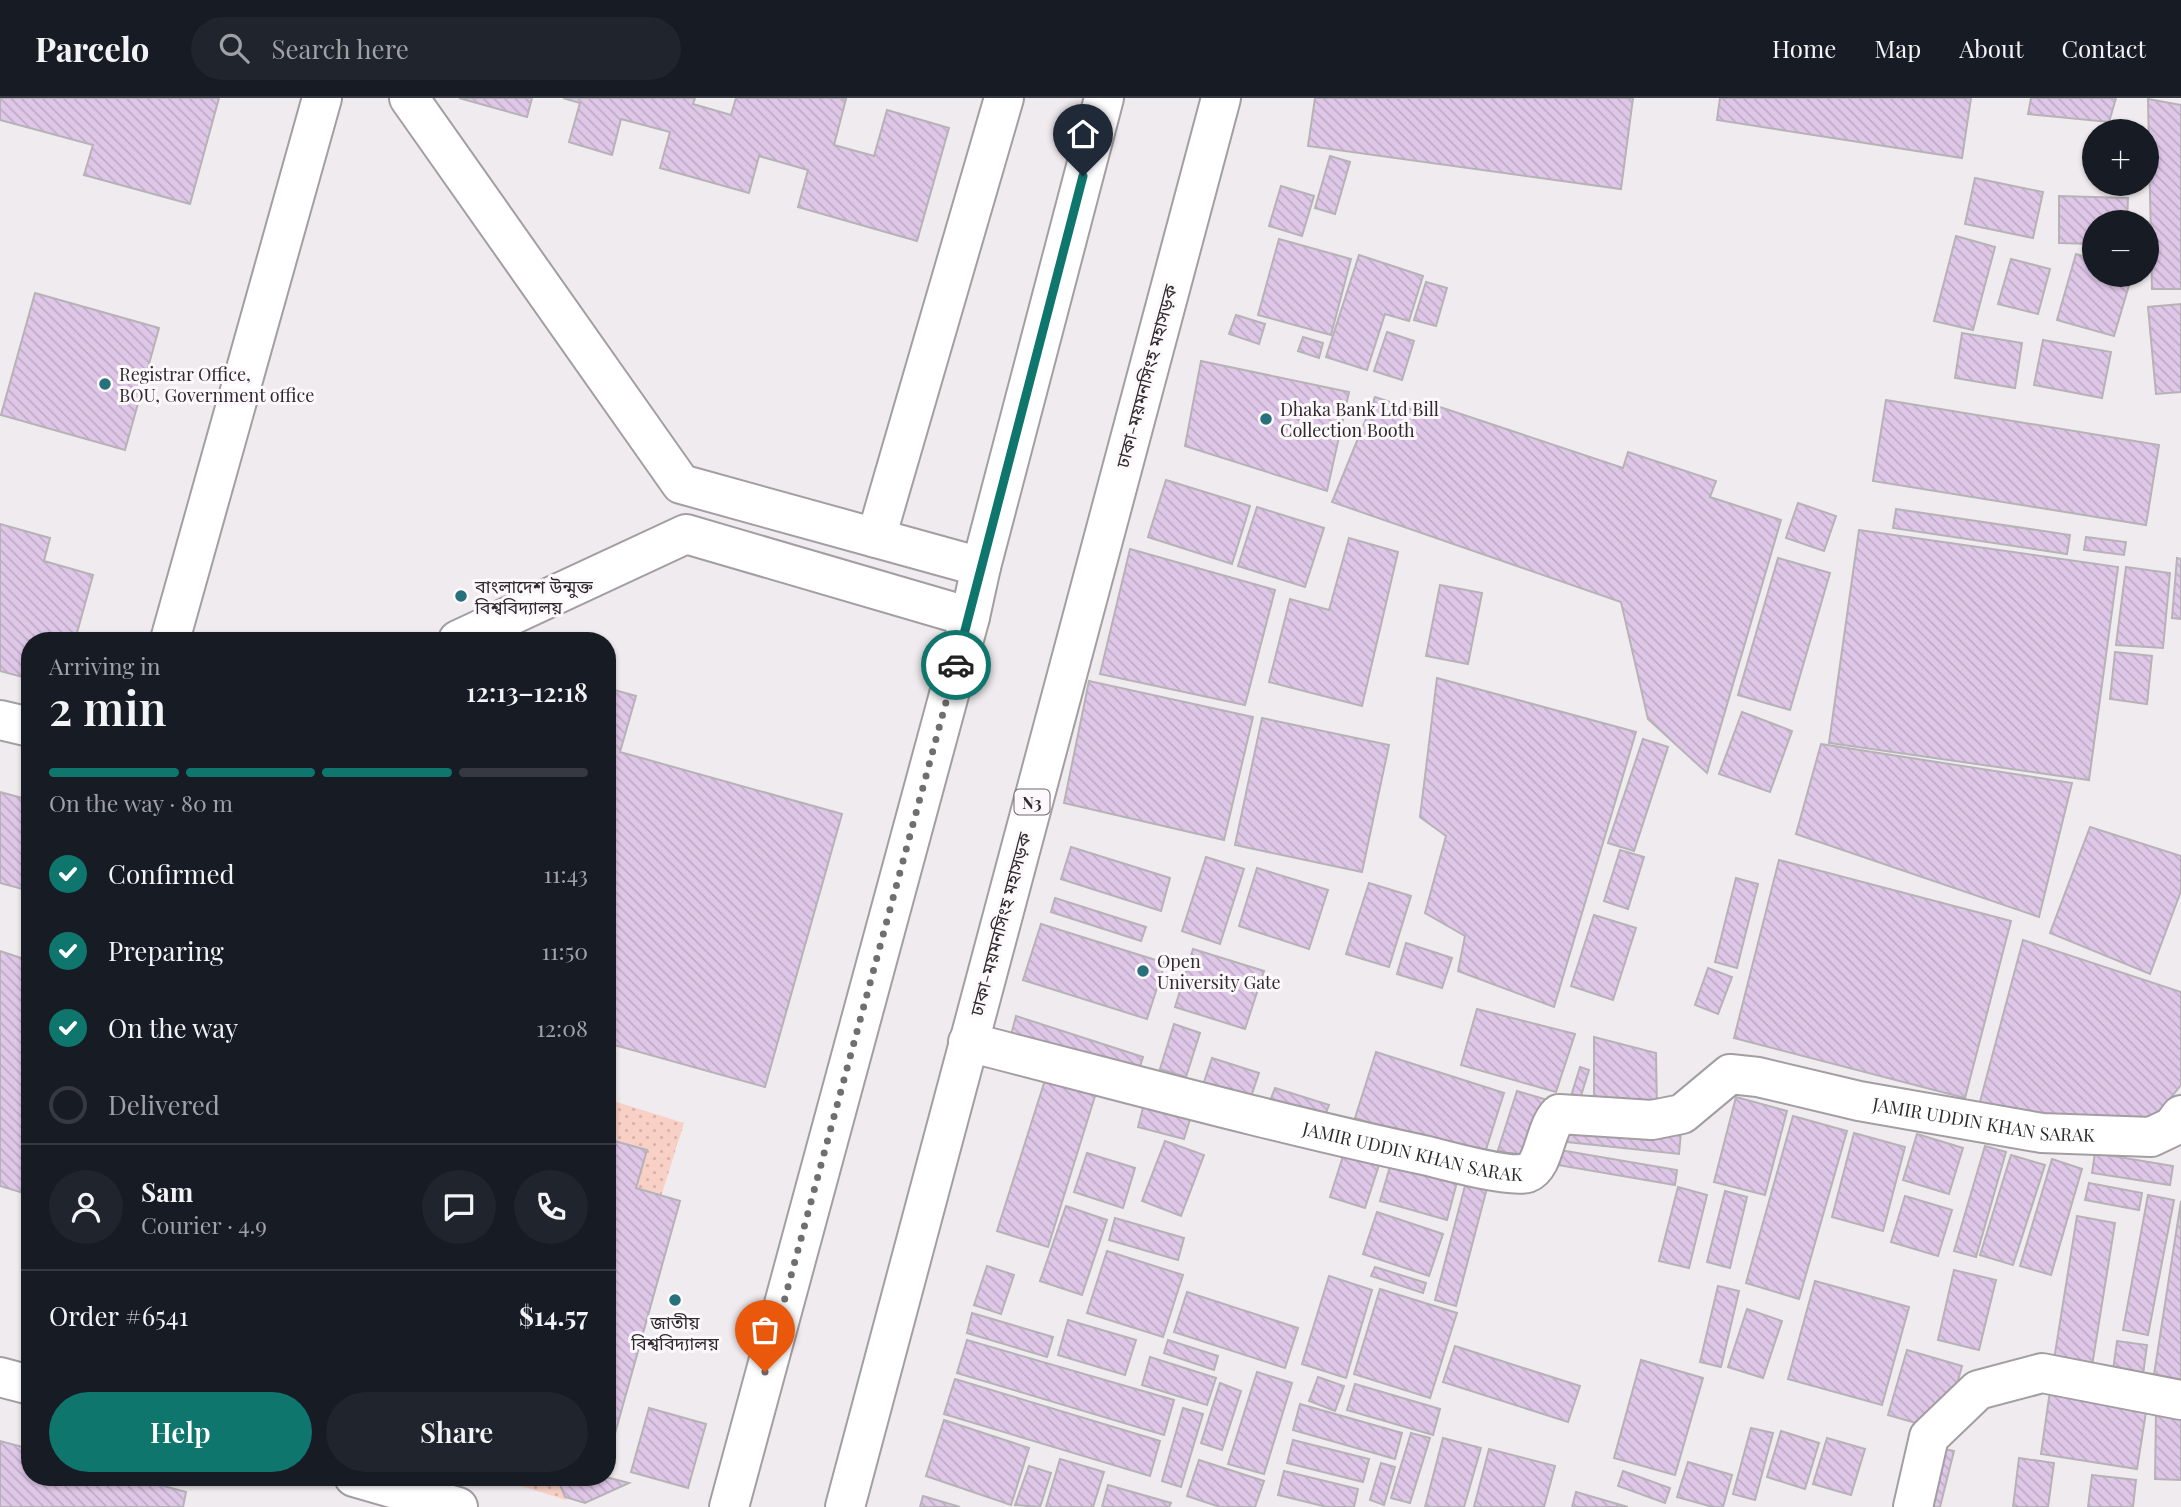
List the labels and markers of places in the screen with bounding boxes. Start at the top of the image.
pin [1053,104,1113,176]
place label: Registrar Office, BOU, Government office [119,362,314,407]
marker: Registrar Office, BOU, Government office [97,376,113,392]
place label: Dhaka Bank Ltd Bill Collection Booth [1280,397,1439,442]
marker: Dhaka Bank Ltd Bill Collection Booth [1258,411,1274,427]
place label: বাংলাদেশ উন্মুক্ত বিশ্ববিদ্যালয় [474,574,593,619]
marker: বাংলাদেশ উন্মুক্ত বিশ্ববিদ্যালয় [453,588,469,604]
place label: Open University Gate [1157,949,1281,994]
marker: Open University Gate [1135,963,1151,979]
marker: জাতীয় বিশ্ববিদ্যালয় [667,1292,683,1308]
pin [735,1300,795,1372]
place label: জাতীয় বিশ্ববিদ্যালয় [630,1310,719,1355]

